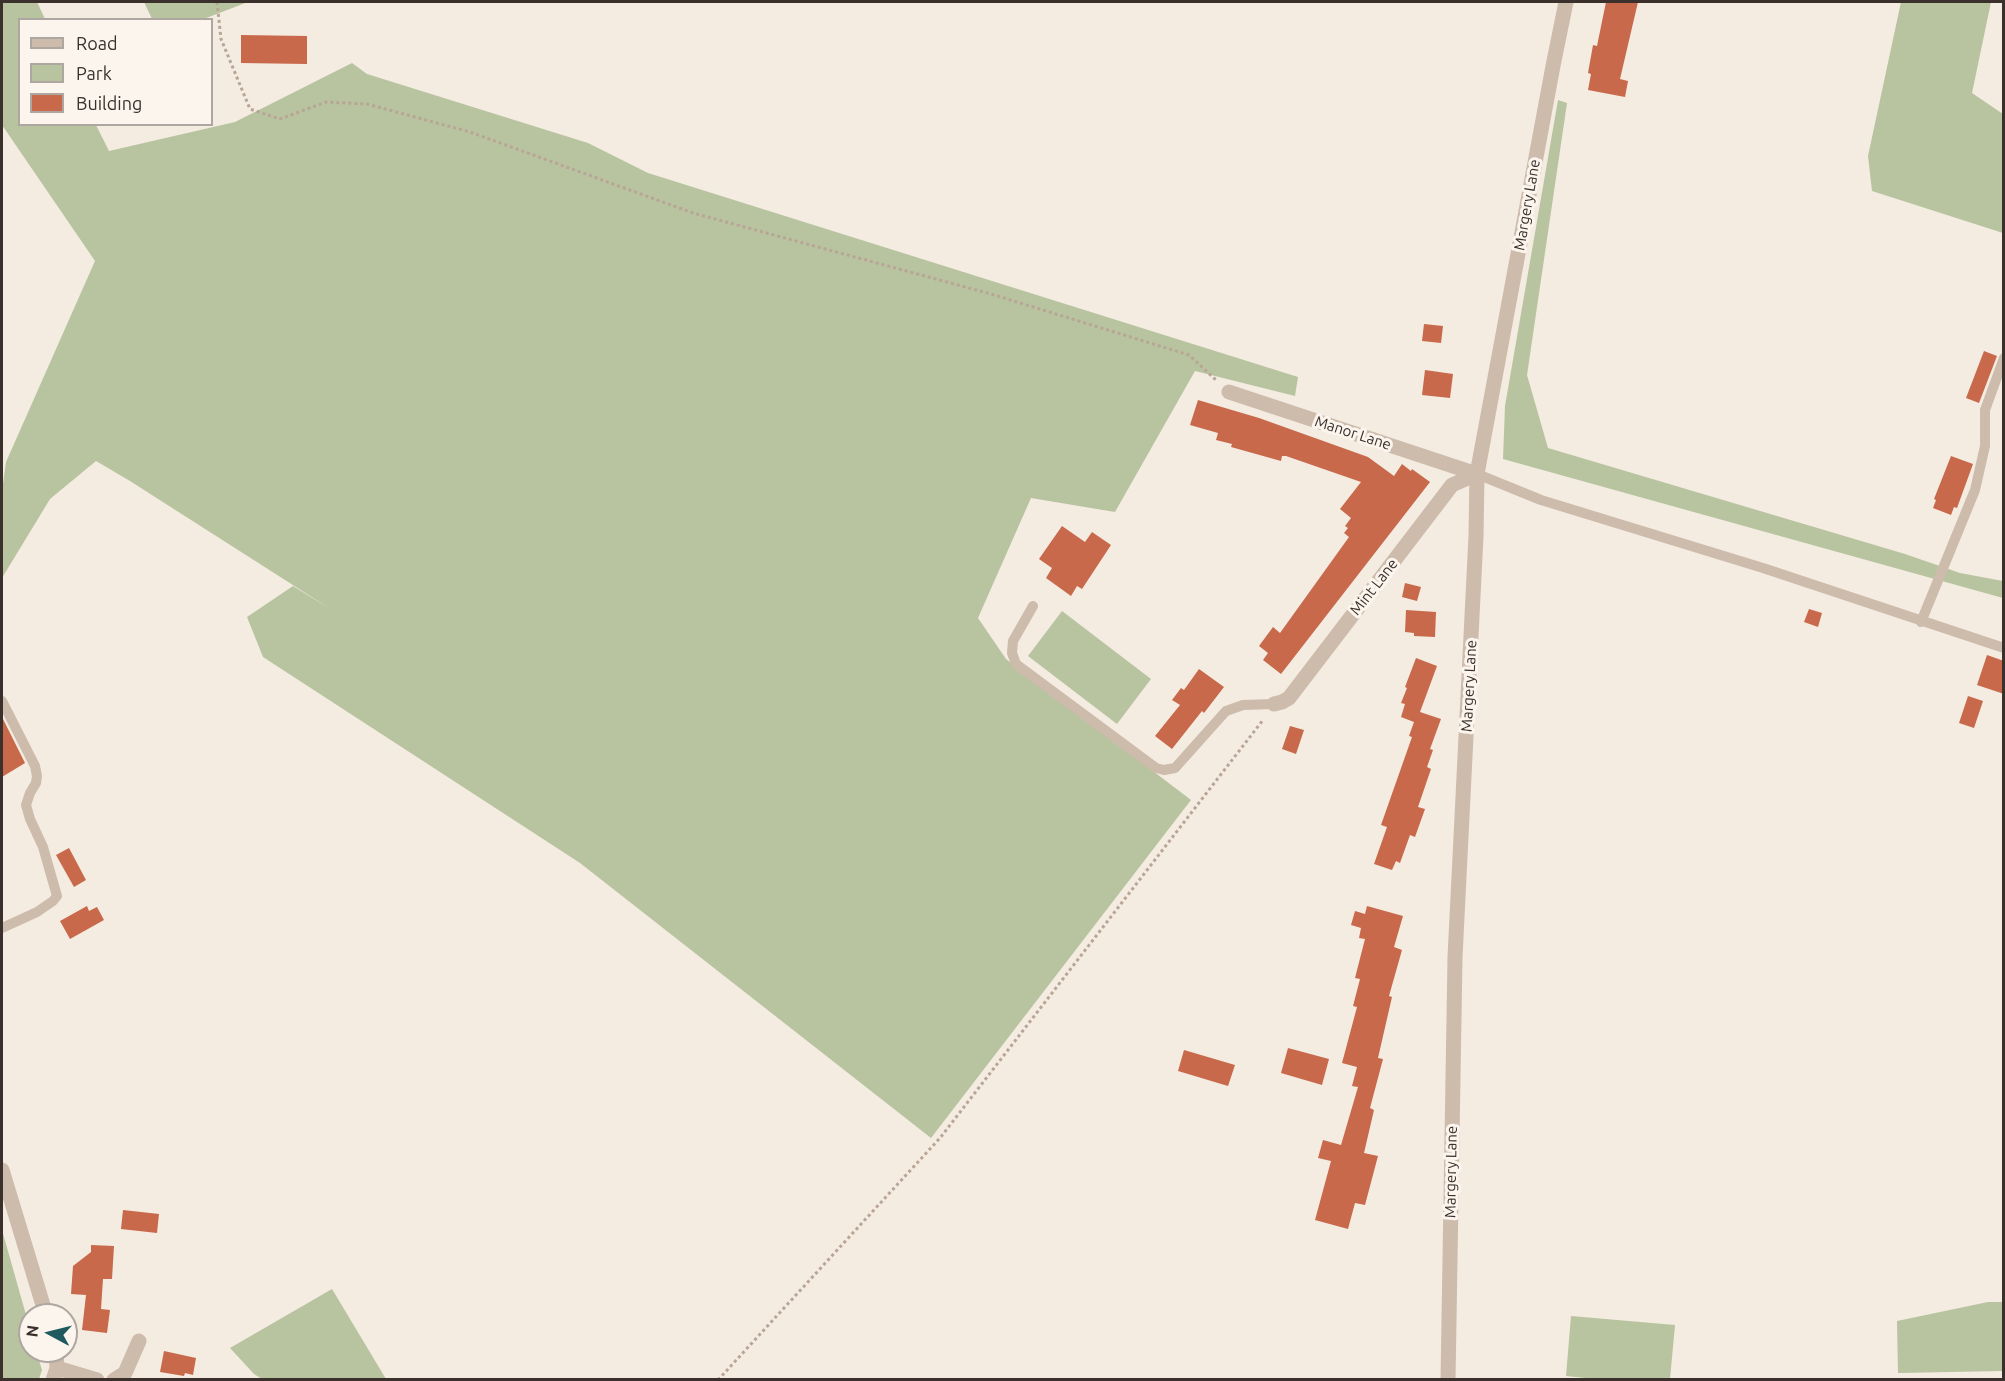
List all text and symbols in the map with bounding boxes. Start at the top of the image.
legend [18,18,213,126]
text: Road [76,33,118,53]
text: Park [76,63,112,83]
text: Building [76,93,142,113]
street label: Margery Lane [1510,158,1544,252]
street label: Manor Lane [1312,412,1394,454]
street label: Mint Lane [1346,555,1402,619]
street label: Margery Lane [1458,639,1480,733]
street label: Margery Lane [1441,1126,1461,1218]
north arrow [18,1303,78,1363]
text: N [22,1324,42,1338]

